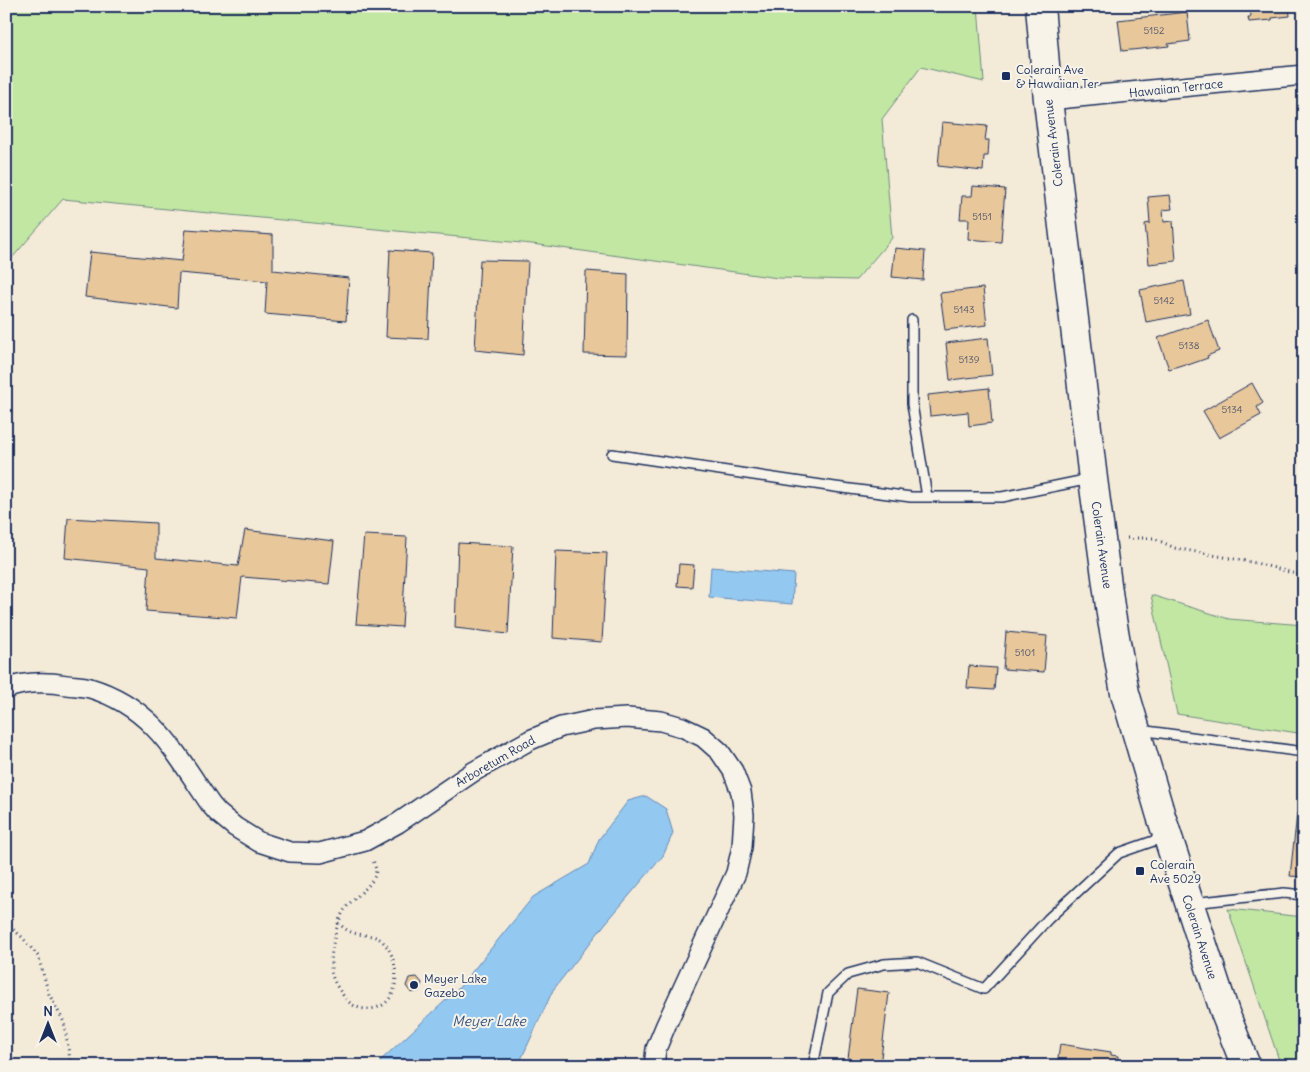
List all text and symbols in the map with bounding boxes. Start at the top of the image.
house number: 5152 [1144,24,1165,37]
place label: Colerain Ave & Hawaiian Ter [1016,62,1099,91]
marker: Colerain Ave & Hawaiian Ter [1000,70,1012,82]
street label: Hawaiian Terrace [1128,76,1224,100]
street label: Colerain Avenue [1040,98,1066,188]
house number: 5151 [972,210,992,223]
house number: 5142 [1154,294,1175,307]
house number: 5143 [953,303,975,316]
house number: 5138 [1178,339,1200,352]
house number: 5139 [958,353,980,366]
house number: 5134 [1221,403,1243,416]
street label: Colerain Avenue [1088,500,1116,590]
house number: 5101 [1015,646,1035,659]
street label: Arboretum Road [452,732,538,790]
place label: Colerain Ave 5029 [1150,857,1201,886]
marker: Colerain Ave 5029 [1134,865,1146,877]
street label: Colerain Avenue [1179,893,1221,981]
place label: Meyer Lake Gazebo [424,971,487,1000]
marker: Meyer Lake Gazebo [408,979,420,991]
north arrow [22,1000,72,1050]
text: N [43,1002,53,1020]
water label: Meyer Lake [452,1012,527,1030]

